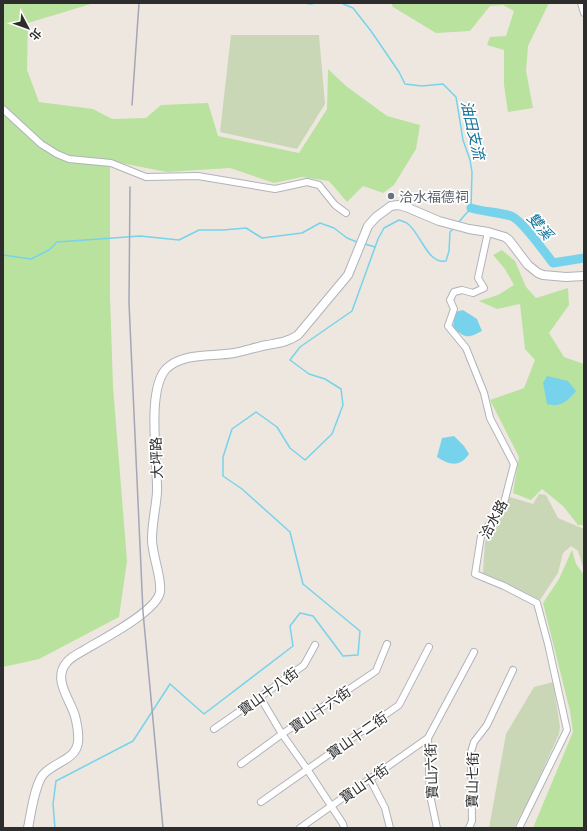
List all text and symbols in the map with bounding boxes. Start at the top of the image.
north arrow [8,8,48,48]
text: 北 [26,25,45,44]
water label: 油田支流 [455,98,491,164]
place label: 洽水福德祠 [399,186,469,207]
marker: 洽水福德祠 [386,191,396,201]
water label: 雙溪 [522,207,560,246]
street label: 大坪路 [145,437,167,479]
street label: 洽水路 [474,496,512,542]
street label: 寶山十八街 [234,662,302,720]
street label: 寶山十六街 [285,681,355,737]
street label: 寶山十二街 [322,706,392,764]
street label: 寶山六街 [420,743,442,799]
street label: 寶山七街 [461,752,483,808]
street label: 寶山十街 [335,758,393,808]

